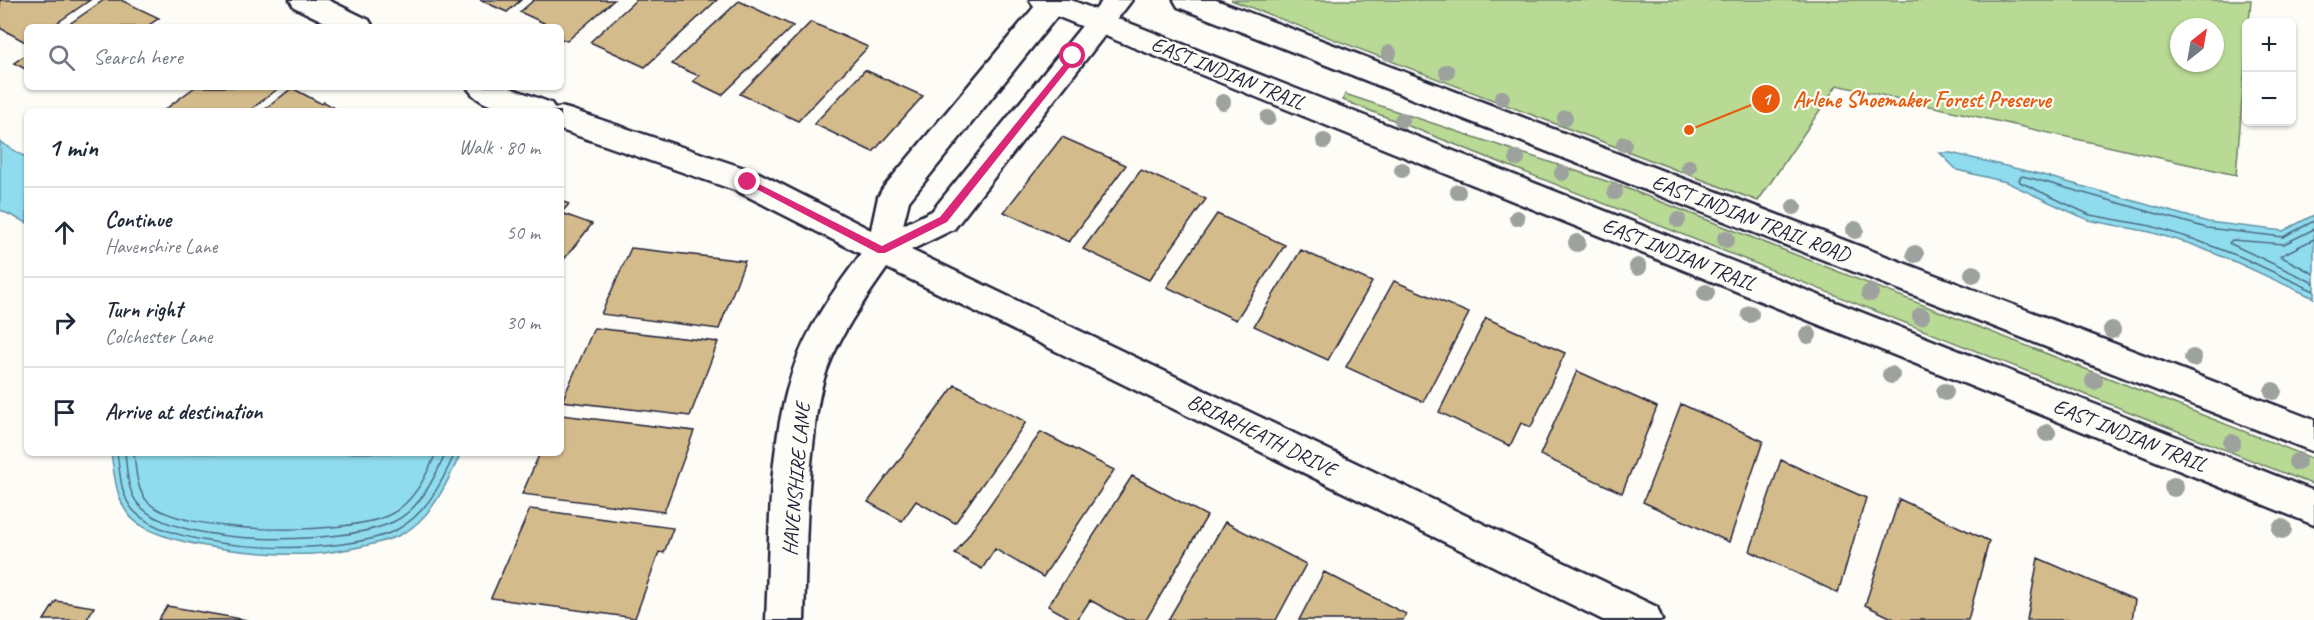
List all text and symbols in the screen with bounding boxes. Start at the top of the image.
north arrow [2170,18,2224,72]
map controls [2242,18,2296,126]
button: + [2242,18,2296,72]
search box [24,24,564,90]
street label: EAST INDIAN TRAIL [1148,31,1308,115]
icon: search [45,41,78,74]
route start [1059,42,1085,68]
text: Search here [93,43,183,71]
button: − [2242,72,2296,126]
callout: Arlene Shoemaker Forest Preserve [1751,79,2063,119]
text: Arlene Shoemaker Forest Preserve [1793,86,2053,114]
text: 1 [1762,88,1772,110]
text: 1 min [48,131,98,164]
text: Walk · 80 m [459,135,540,160]
route end [734,168,760,194]
street label: EAST INDIAN TRAIL ROAD [1647,168,1855,268]
text: Continue [105,206,171,234]
street label: EAST INDIAN TRAIL [1599,212,1759,296]
icon: ahead [48,216,81,249]
text: 50 m [506,220,540,245]
text: Havenshire Lane [105,234,217,259]
text: Turn right [105,296,182,324]
icon: right [48,306,81,339]
text: 30 m [506,310,540,335]
text: Colchester Lane [105,324,212,349]
street label: BRIARHEATH DRIVE [1183,388,1343,483]
street label: EAST INDIAN TRAIL [2050,393,2210,477]
icon: arrive [48,396,81,429]
text: Arrive at destination [105,398,262,426]
street label: HAVENSHIRE LANE [776,399,816,557]

